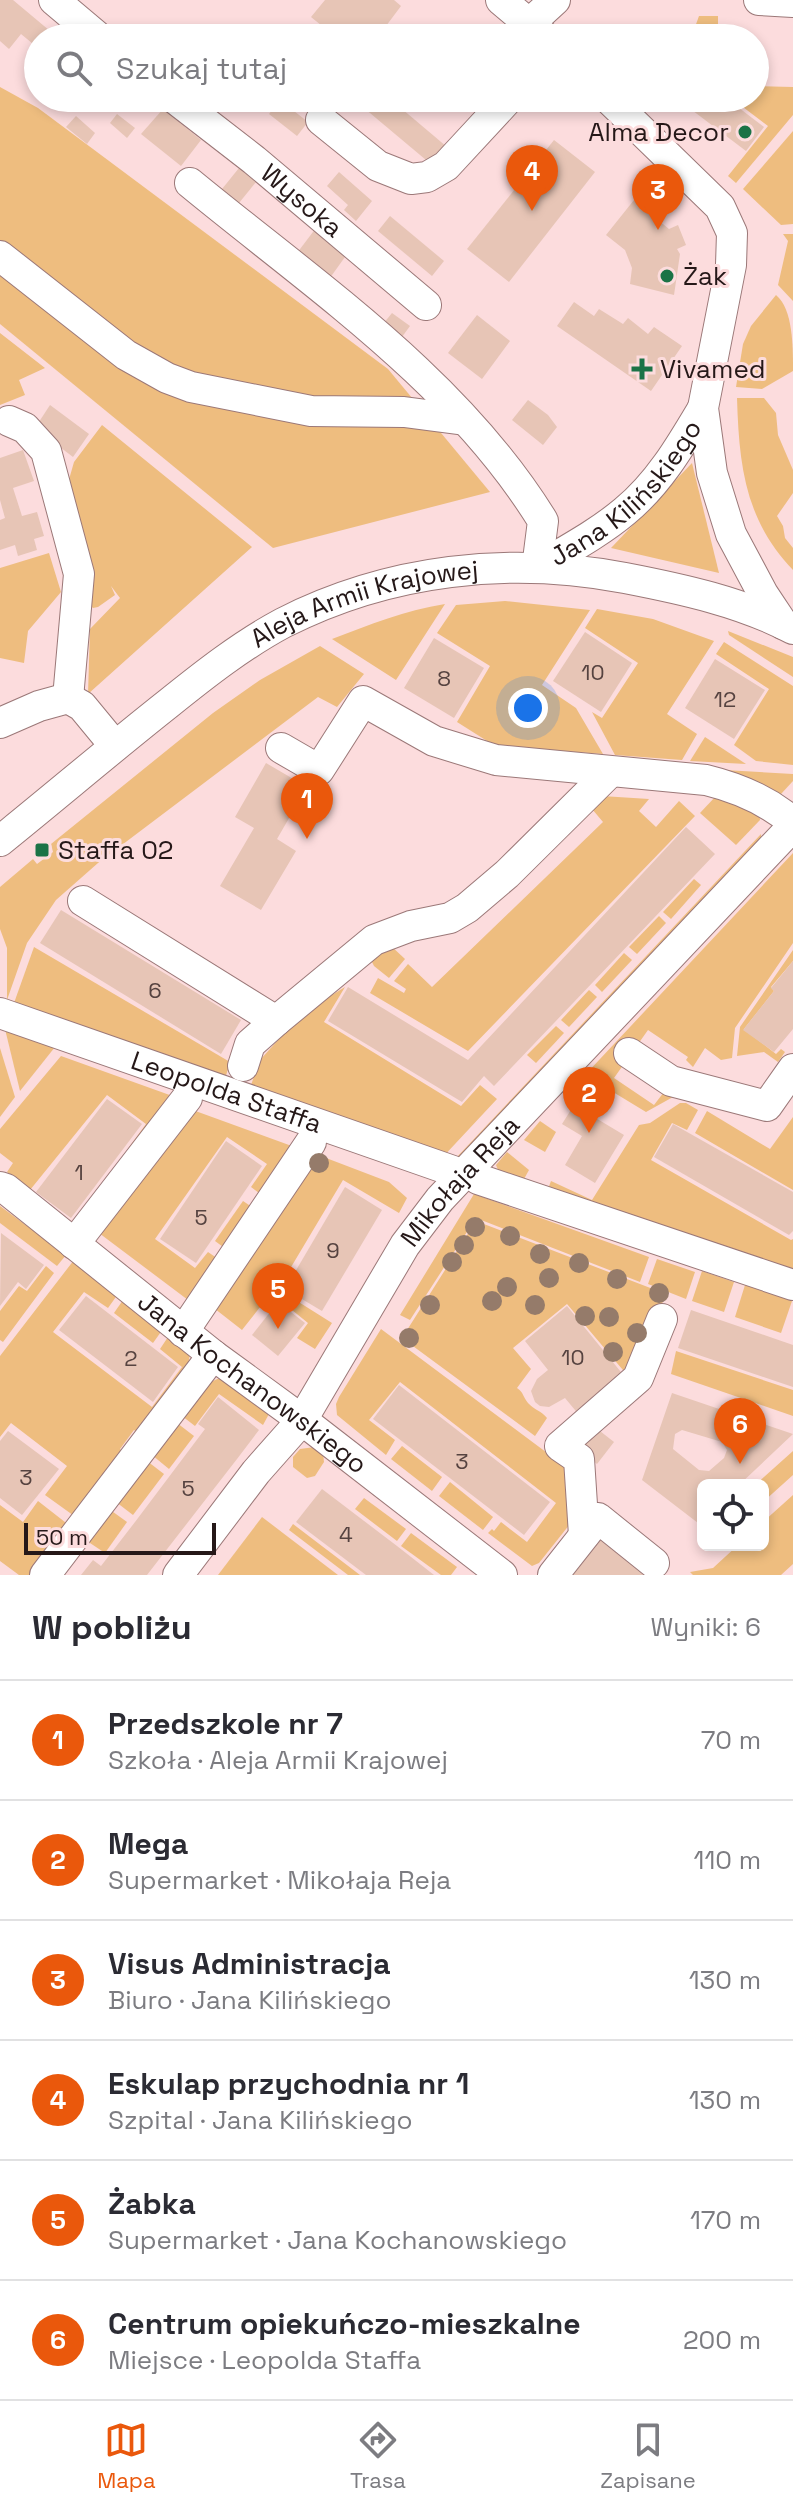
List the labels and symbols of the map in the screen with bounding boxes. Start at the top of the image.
place label: Alma Decor [588,115,729,149]
marker: Alma Decor [736,123,754,141]
pin: 4 [506,145,558,211]
street label: Wysoka [254,156,350,245]
pin: 3 [632,164,684,230]
place label: Żak [683,259,727,293]
marker: Żak [658,267,676,285]
place label: Vivamed [660,352,766,386]
marker: Vivamed [631,358,653,380]
street label: Jana Kilińskiego [544,413,709,574]
street label: Aleja Armii Krajowej [244,552,479,655]
house number: 10 [581,658,605,686]
house number: 8 [437,664,451,692]
house number: 12 [714,685,736,713]
your location [508,688,548,728]
pin: 1 [281,773,333,839]
place label: Staffa 02 [58,833,174,867]
marker: Staffa 02 [33,841,51,859]
house number: 6 [148,976,162,1004]
street label: Leopolda Staffa [127,1043,327,1141]
pin: 2 [563,1067,615,1133]
street label: Mikołaja Reja [393,1108,527,1253]
house number: 1 [74,1158,84,1186]
house number: 5 [194,1203,208,1231]
house number: 9 [326,1236,340,1264]
pin: 5 [252,1263,304,1329]
street label: Jana Kochanowskiego [131,1284,374,1481]
house number: 10 [561,1343,585,1371]
house number: 2 [124,1344,138,1372]
pin: 6 [714,1398,766,1464]
house number: 3 [455,1447,469,1475]
house number: 3 [19,1463,33,1491]
house number: 5 [181,1474,195,1502]
scale bar [24,1519,216,1555]
house number: 4 [339,1520,353,1548]

